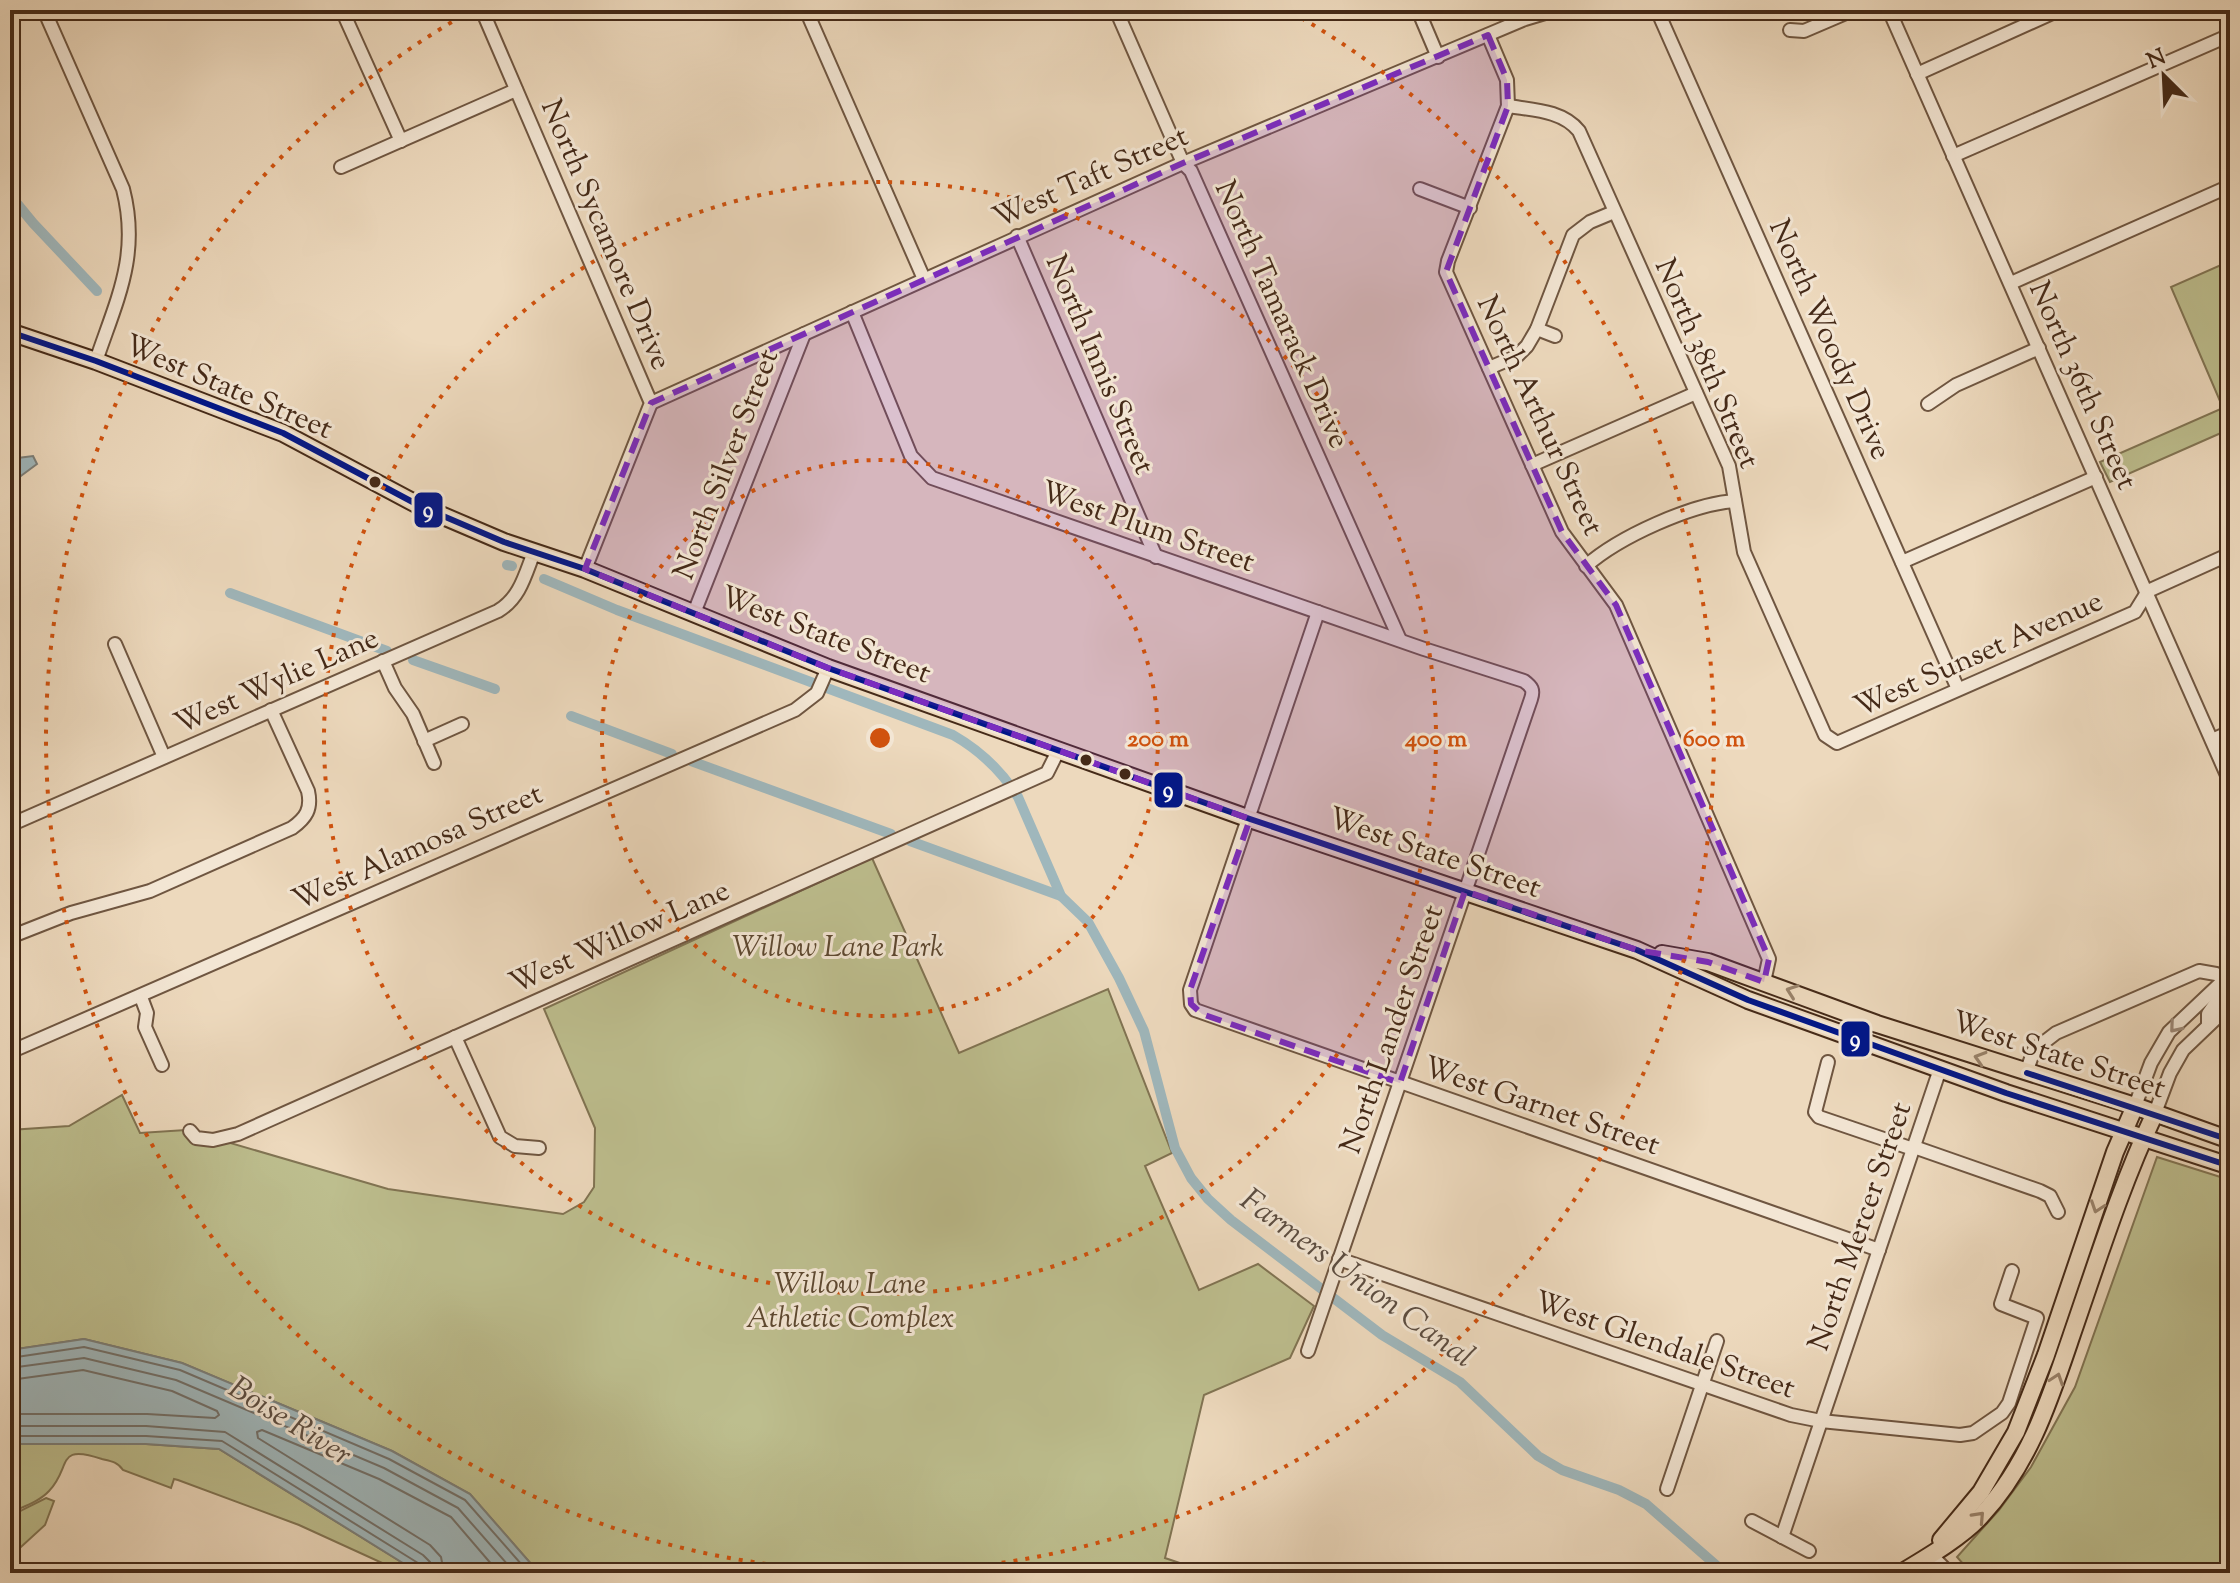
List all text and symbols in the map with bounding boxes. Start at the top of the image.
north arrow [2124,36,2204,116]
text: N [2143,42,2172,79]
street label: North Sycamore Drive [528,93,681,377]
street label: West Taft Street [987,116,1195,241]
street label: North Tamarack Drive [1202,174,1359,456]
street label: North Woody Drive [1756,213,1901,467]
street label: North Innis Street [1033,248,1164,481]
street label: North 38th Street [1642,252,1769,476]
street label: North 36th Street [2017,275,2147,497]
street label: North Arthur Street [1464,289,1613,543]
street label: West State Street [117,325,339,452]
street label: North Silver Street [664,343,791,586]
street label: West Plum Street [1034,472,1260,585]
unlabelled marker [367,474,383,490]
line badge: 9 [413,491,444,529]
text: 9 [423,496,434,528]
street label: West State Street [714,576,937,696]
street label: West Sunset Avenue [1848,581,2110,729]
street label: West Wylie Lane [168,618,386,747]
text: 200 m [1127,723,1189,757]
text: 400 m [1404,723,1467,757]
text: 600 m [1683,723,1745,757]
centre of rings [866,724,894,752]
unlabelled marker [1078,752,1094,768]
unlabelled marker [1117,766,1133,782]
line badge: 9 [1153,771,1184,809]
street label: West Alamosa Street [286,774,550,923]
text: 9 [1163,776,1174,808]
street label: West State Street [1322,798,1546,911]
street label: West Willow Lane [503,870,737,1006]
street label: North Lander Street [1331,900,1456,1160]
park label: Willow Lane Park [732,927,944,970]
one-way arrow [1786,985,1800,1001]
street label: West State Street [1946,1002,2171,1111]
one-way arrow [2170,1018,2185,1032]
line badge: 9 [1840,1020,1871,1058]
text: 9 [1850,1025,1861,1057]
street label: West Garnet Street [1417,1047,1665,1168]
one-way arrow [1974,1051,1987,1067]
street label: North Mercer Street [1799,1097,1924,1357]
water label: Farmers Union Canal [1229,1178,1483,1380]
one-way arrow [2090,1199,2106,1213]
park label: Willow Lane Athletic Complex [746,1264,954,1341]
street label: West Glendale Street [1528,1282,1800,1411]
water label: Boise River [219,1367,360,1479]
one-way arrow [2047,1373,2063,1387]
one-way arrow [1970,1512,1984,1527]

